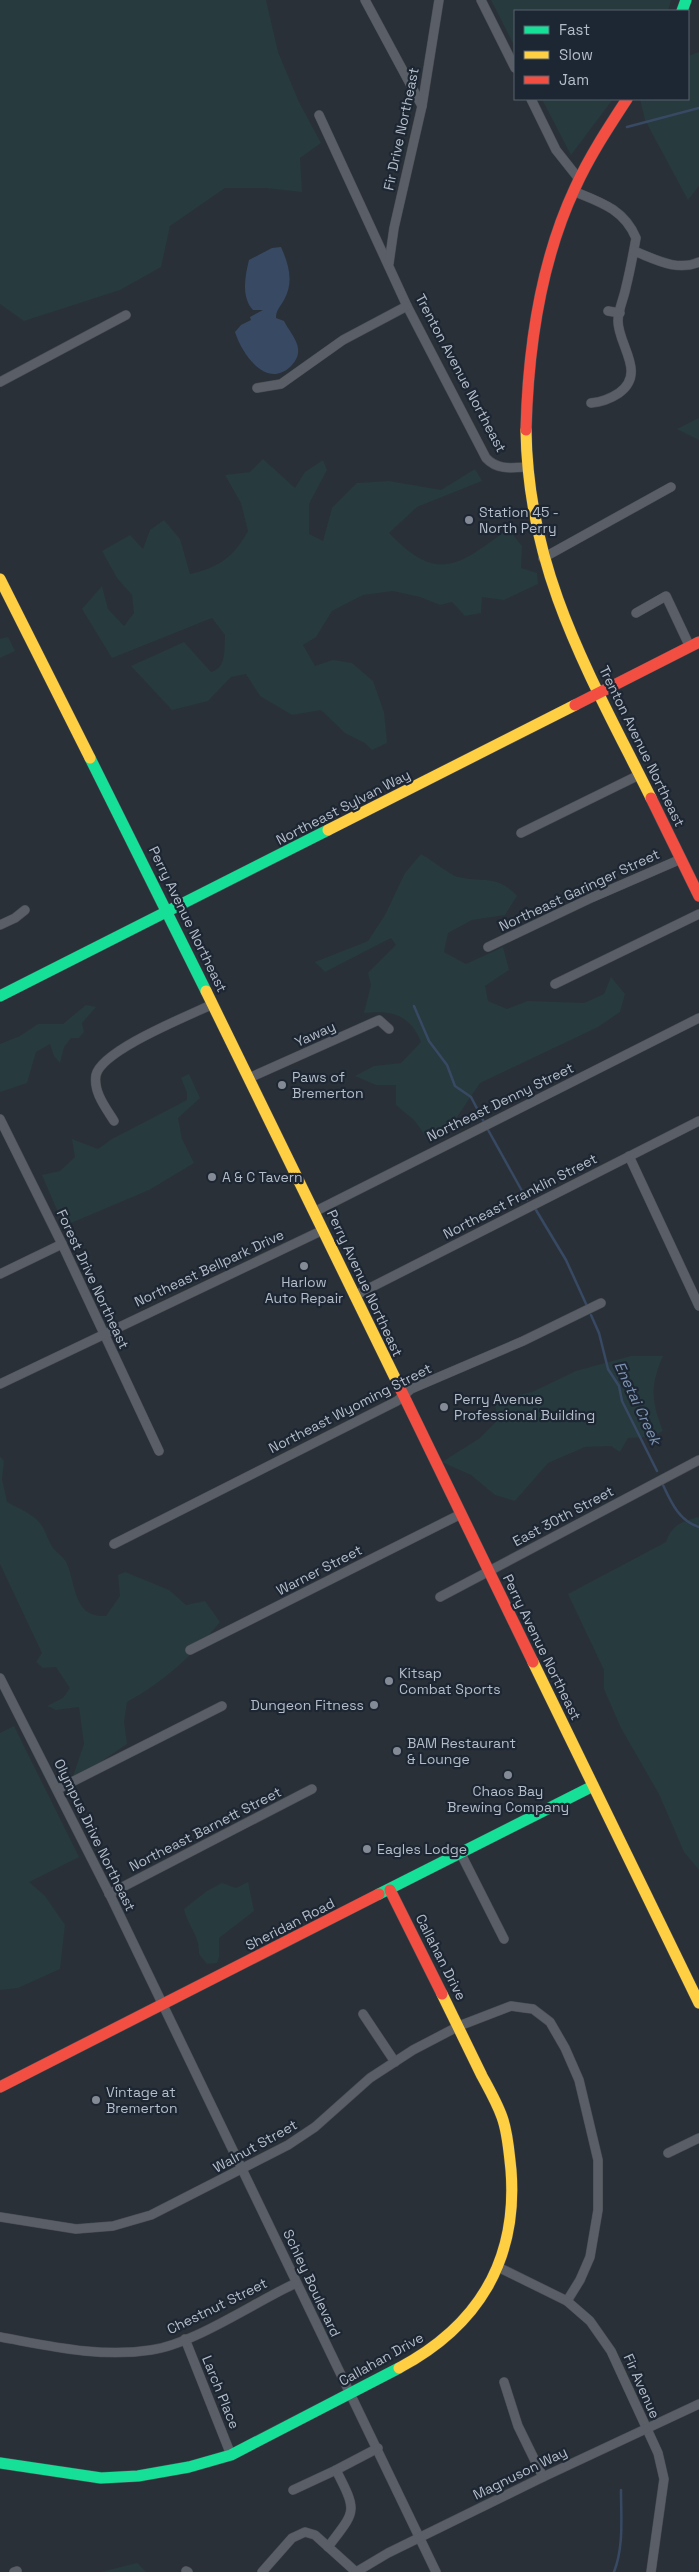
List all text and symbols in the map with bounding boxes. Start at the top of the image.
legend [514,10,689,100]
text: Fast [559,20,590,39]
text: Slow [559,45,593,64]
street label: Fir Drive Northeast [379,66,423,192]
text: Jam [559,70,589,89]
street label: Trenton Avenue Northeast [412,291,510,455]
place label: Station 45 - North Perry [479,503,559,537]
marker: Station 45 - North Perry [463,514,475,526]
street label: Trenton Avenue Northeast [595,663,689,829]
street label: Northeast Sylvan Way [273,765,413,849]
street label: Perry Avenue Northeast [145,843,231,995]
street label: Northeast Garinger Street [496,845,662,935]
street label: Yaway [292,1017,338,1051]
street label: Northeast Denny Street [424,1059,576,1145]
place label: Paws of Bremerton [292,1068,364,1102]
marker: Paws of Bremerton [276,1079,288,1091]
street label: Northeast Franklin Street [440,1149,600,1243]
place label: A & C Tavern [222,1168,303,1186]
marker: A & C Tavern [206,1171,218,1183]
street label: Forest Drive Northeast [53,1206,133,1352]
street label: Perry Avenue Northeast [323,1207,407,1359]
street label: Northeast Bellpark Drive [131,1225,287,1311]
marker: Harlow Auto Repair [298,1260,310,1272]
place label: Harlow Auto Repair [265,1273,343,1307]
water label: Enetai Creek [610,1358,666,1450]
street label: Northeast Wyoming Street [265,1359,435,1457]
place label: Perry Avenue Professional Building [454,1390,595,1424]
marker: Perry Avenue Professional Building [438,1401,450,1413]
street label: East 30th Street [509,1482,617,1550]
street label: Warner Street [273,1541,365,1599]
street label: Perry Avenue Northeast [499,1571,585,1723]
place label: Kitsap Combat Sports [399,1664,501,1698]
marker: Kitsap Combat Sports [383,1675,395,1687]
place label: Dungeon Fitness [250,1696,364,1714]
marker: Dungeon Fitness [368,1699,380,1711]
place label: BAM Restaurant & Lounge [407,1734,516,1768]
marker: BAM Restaurant & Lounge [391,1745,403,1757]
street label: Olympus Drive Northeast [50,1756,140,1914]
marker: Chaos Bay Brewing Company [502,1769,514,1781]
place label: Chaos Bay Brewing Company [447,1782,569,1816]
street label: Northeast Barnett Street [126,1783,284,1875]
place label: Eagles Lodge [377,1840,467,1858]
marker: Eagles Lodge [361,1843,373,1855]
street label: Sheridan Road [242,1894,338,1954]
street label: Callahan Drive [412,1911,470,2003]
place label: Vintage at Bremerton [106,2083,178,2117]
marker: Vintage at Bremerton [90,2094,102,2106]
street label: Walnut Street [210,2115,300,2177]
street label: Schley Boulevard [279,2226,345,2340]
street label: Chestnut Street [164,2274,270,2338]
street label: Callahan Drive [335,2328,427,2390]
street label: Fir Avenue [620,2351,664,2421]
street label: Larch Place [198,2353,244,2431]
street label: Magnuson Way [470,2442,570,2504]

